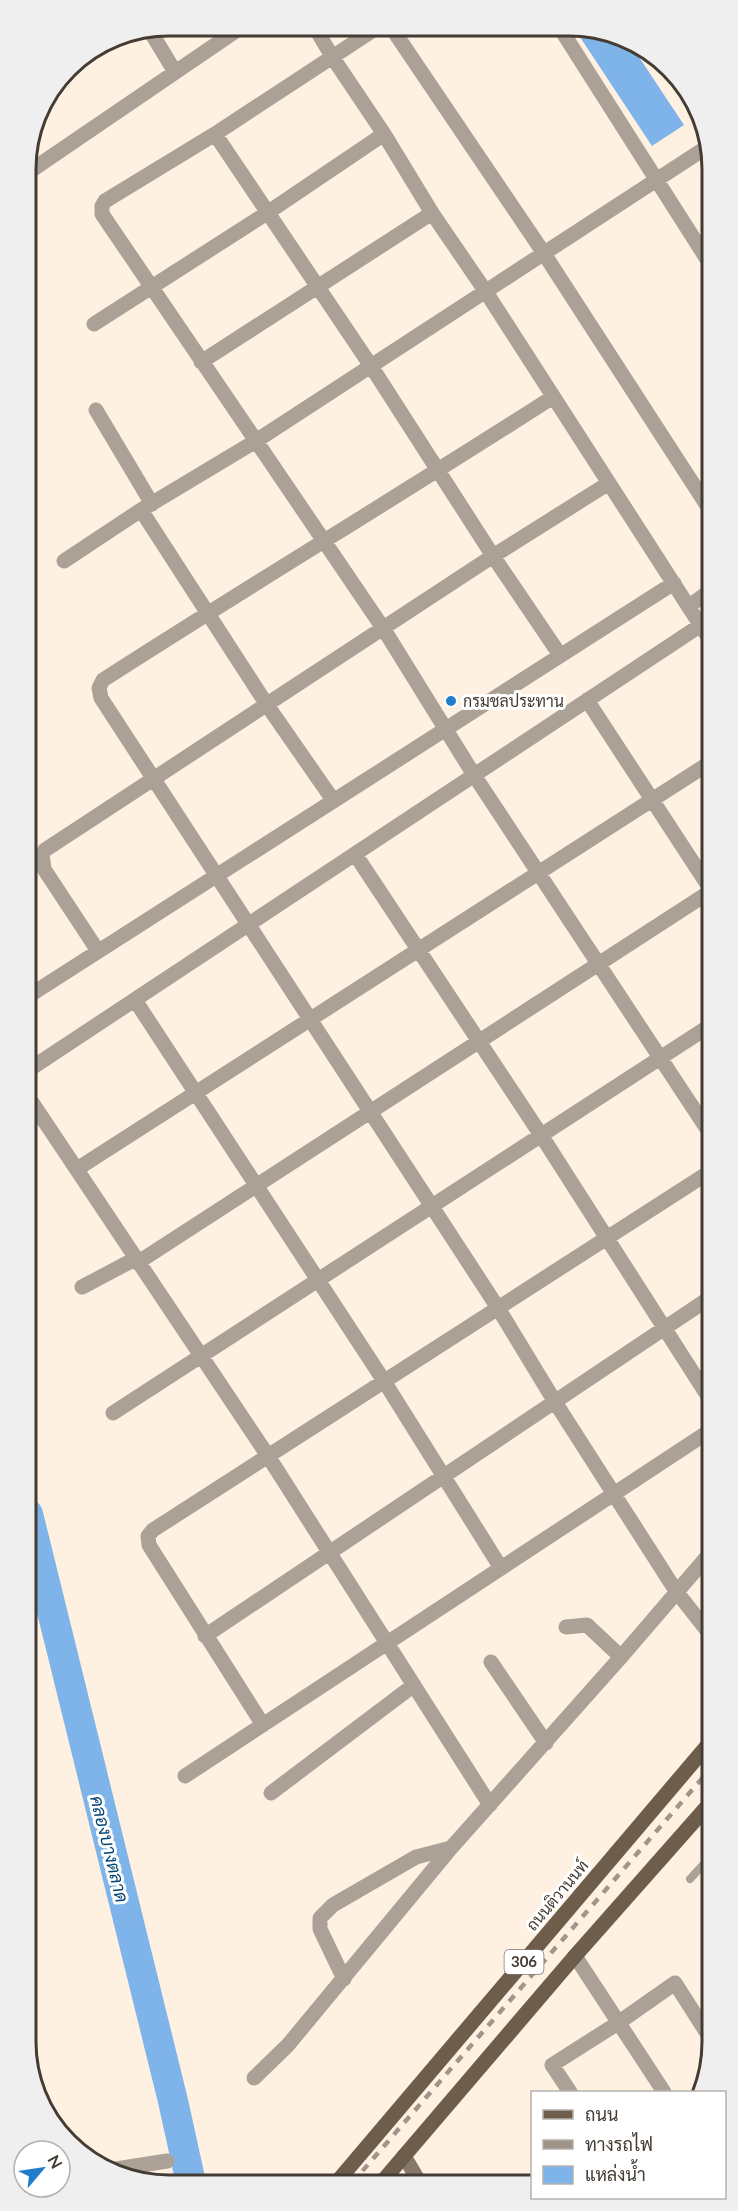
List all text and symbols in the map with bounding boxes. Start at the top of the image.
place label: กรมชลประทาน [463,691,564,710]
marker: กรมชลประทาน [444,694,458,708]
water label: คลองบางตลาด [86,1793,134,1904]
street label: ถนนติวานนท์ [520,1854,592,1934]
road number: 306 [504,1950,544,1974]
legend [531,2091,726,2199]
text: ถนน [585,2103,618,2125]
text: ทางรถไฟ [585,2132,653,2155]
north arrow [12,2139,72,2199]
text: N [44,2151,67,2171]
text: แหล่งน้ำ [585,2159,646,2185]

